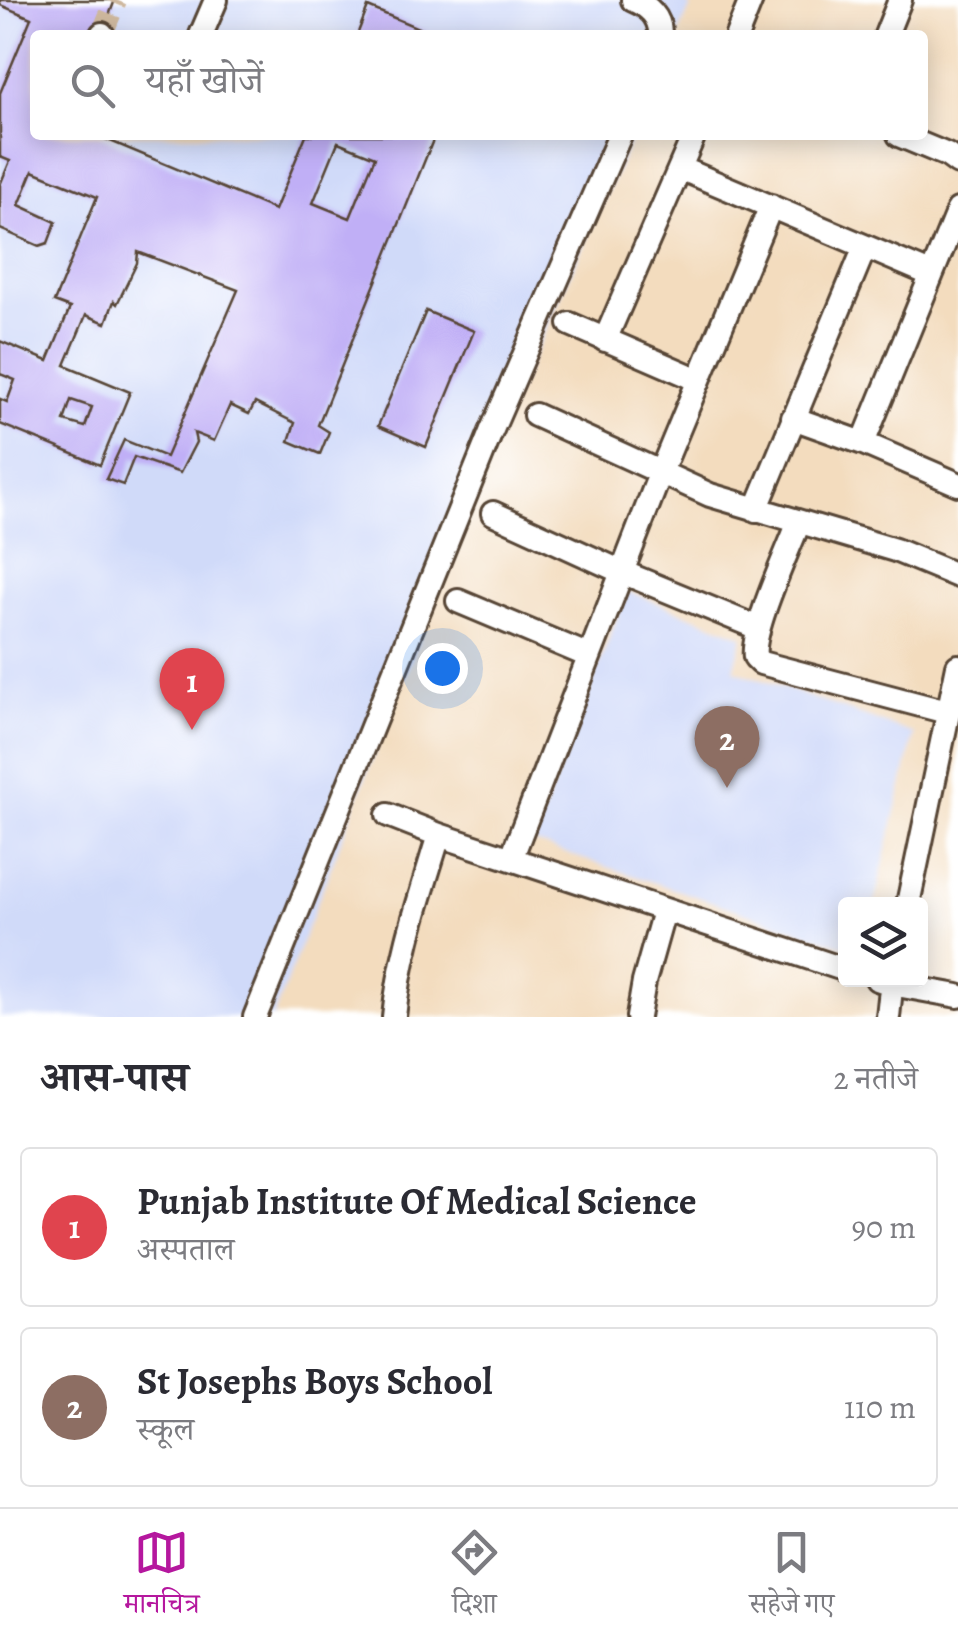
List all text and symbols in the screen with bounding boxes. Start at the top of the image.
search box [30,30,928,140]
text: यहाँ खोजें [145,54,264,106]
icon: search [65,58,120,113]
your location [417,643,468,694]
pin: 1 [160,648,224,730]
pin: 2 [694,706,760,788]
map controls [838,897,928,987]
button: layers [838,897,928,987]
text: आस-पास [40,1048,189,1105]
text: 2 नतीजे [834,1056,918,1100]
text: Punjab Institute Of Medical Science [137,1175,696,1227]
text: 1 [69,1205,80,1249]
text: 90 m [851,1205,916,1249]
text: अस्पताल [137,1227,234,1271]
text: St Josephs Boys School [137,1355,492,1407]
text: 2 [67,1385,82,1429]
text: 110 m [844,1385,916,1429]
text: स्कूल [137,1407,194,1451]
tab: मानचित्र [124,1525,200,1631]
tab: दिशा [447,1525,502,1631]
tab: सहेजे गए [749,1525,834,1631]

